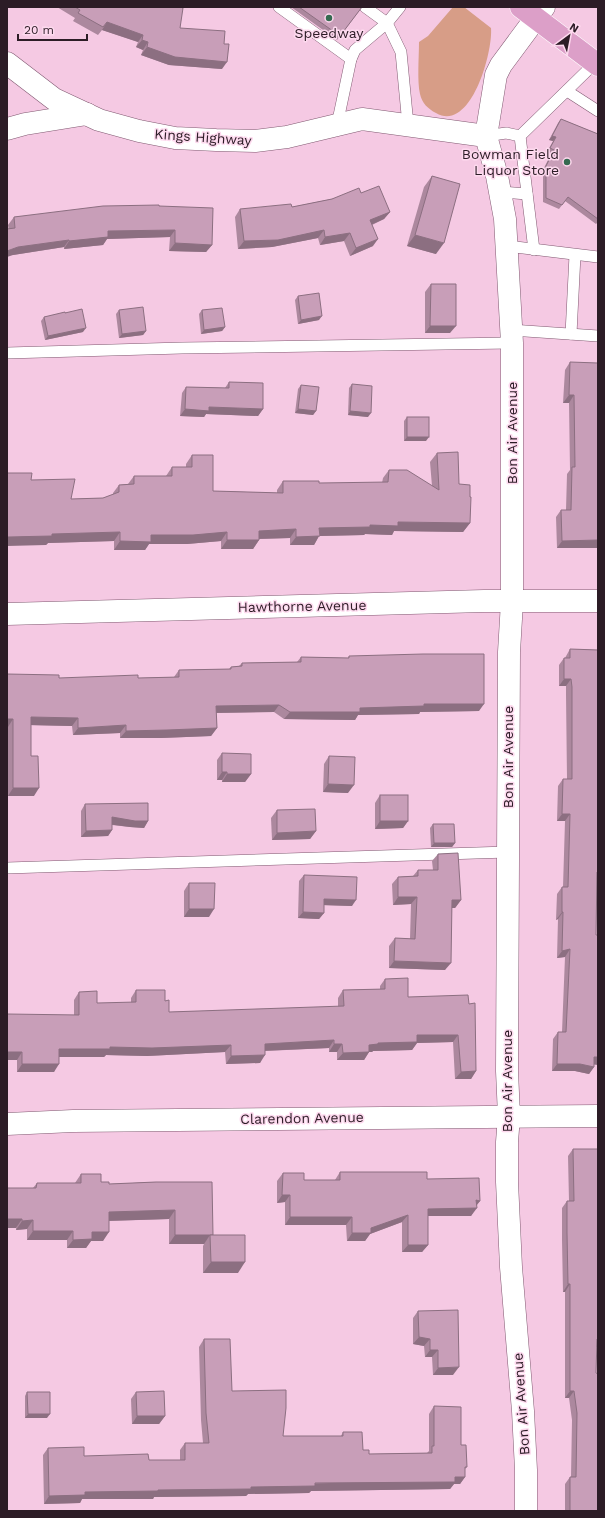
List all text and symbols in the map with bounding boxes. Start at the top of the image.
marker: Speedway [324,13,334,23]
scale bar [18,16,87,42]
north arrow [549,16,589,56]
text: N [567,20,581,36]
text: 20 m [24,23,54,37]
place label: Speedway [295,25,364,41]
street label: Kings Highway [154,126,253,148]
place label: Bowman Field Liquor Store [462,146,559,178]
marker: Bowman Field Liquor Store [562,157,572,167]
street label: Bon Air Avenue [504,382,520,484]
street label: Hawthorne Avenue [237,597,367,615]
street label: Bon Air Avenue [500,706,516,808]
street label: Bon Air Avenue [499,1030,515,1132]
street label: Clarendon Avenue [240,1109,364,1127]
street label: Bon Air Avenue [509,1352,533,1456]

